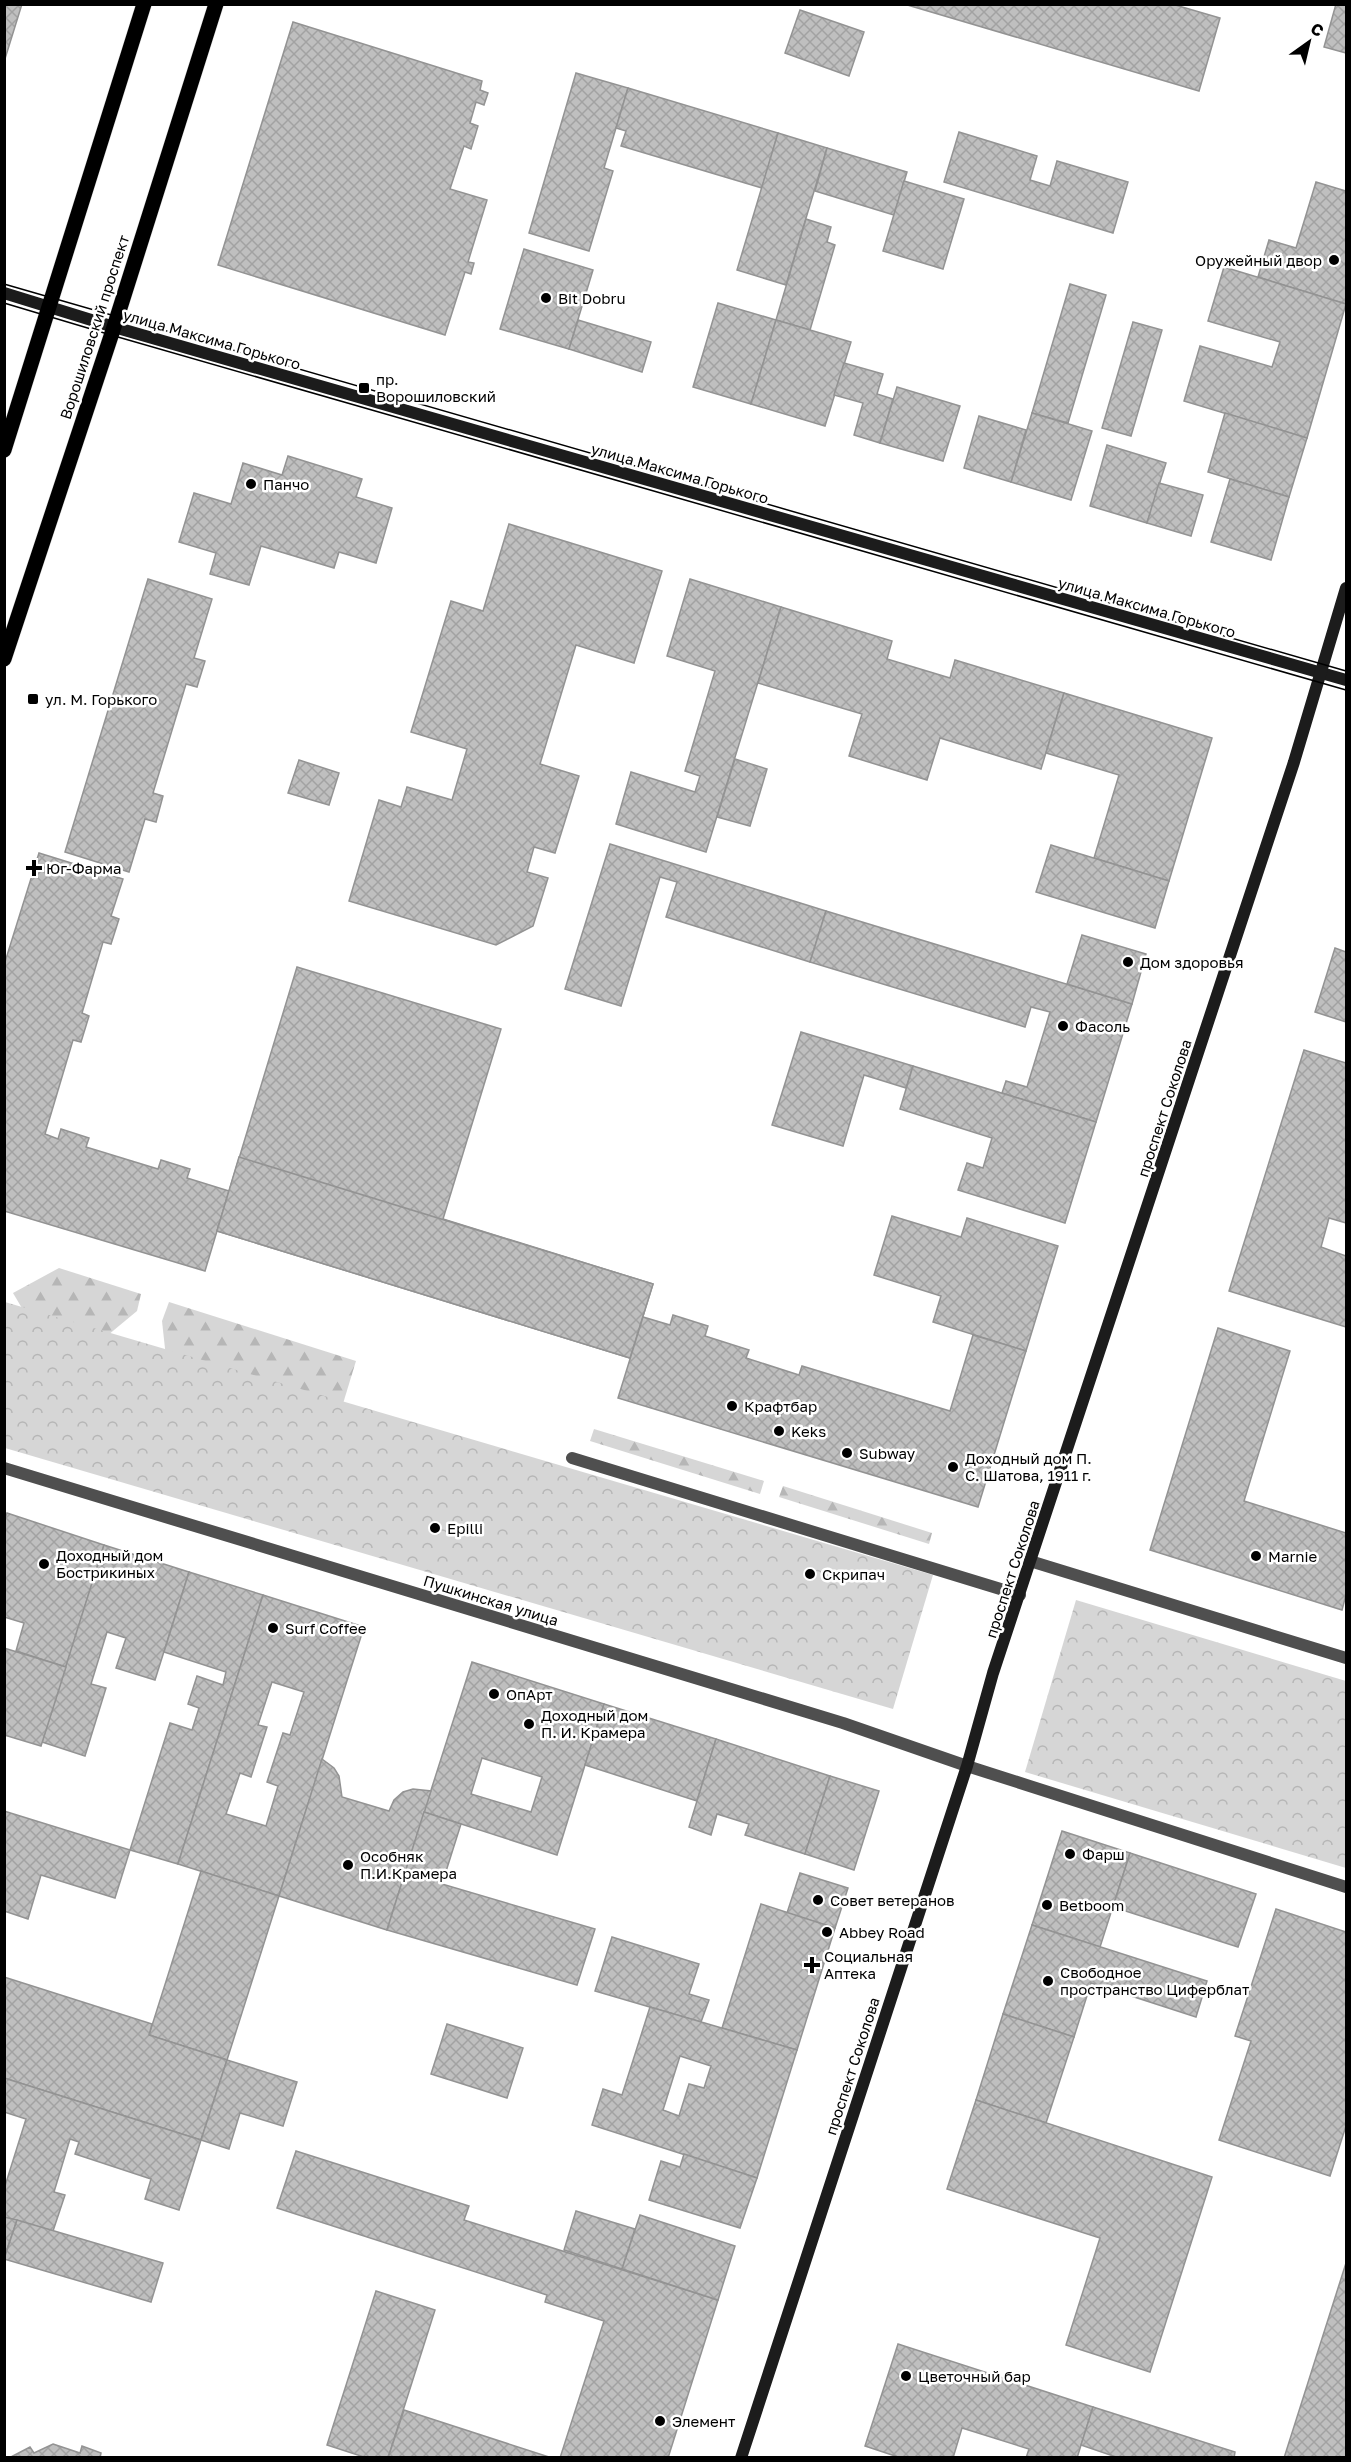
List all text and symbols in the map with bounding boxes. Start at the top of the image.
north arrow [1279,12,1339,72]
text: С [1307,18,1328,41]
street label: Ворошиловский проспект [56,232,133,421]
place label: Оружейный двор [1195,251,1322,269]
marker: Оружейный двор [1327,253,1341,267]
place label: Bit Dobru [558,289,625,307]
marker: Bit Dobru [539,291,553,305]
street label: улица Максима Горького [121,305,303,373]
place label: пр. Ворошиловский [376,370,496,405]
marker: пр. Ворошиловский [357,381,371,395]
street label: улица Максима Горького [589,439,771,507]
place label: Панчо [263,475,309,493]
marker: Панчо [244,477,258,491]
street label: улица Максима Горького [1056,573,1238,641]
place label: ул. М. Горького [45,690,157,708]
marker: ул. М. Горького [26,692,40,706]
place label: Юг-Фарма [46,859,122,877]
marker: Юг-Фарма [27,861,41,875]
place label: Дом здоровья [1140,953,1243,971]
marker: Дом здоровья [1121,955,1135,969]
place label: Фасоль [1075,1017,1130,1035]
marker: Фасоль [1056,1019,1070,1033]
street label: проспект Соколова [1133,1037,1195,1179]
place label: Крафтбар [744,1397,817,1415]
marker: Крафтбар [725,1399,739,1413]
place label: Keks [791,1422,826,1440]
marker: Keks [772,1424,786,1438]
place label: Subway [859,1444,916,1462]
marker: Subway [840,1446,854,1460]
place label: Доходный дом П. С. Шатова, 1911 г. [965,1449,1092,1484]
marker: Доходный дом П. С. Шатова, 1911 г. [946,1460,960,1474]
street label: проспект Соколова [981,1498,1043,1640]
place label: Epilli [447,1519,483,1537]
marker: Epilli [428,1521,442,1535]
place label: Доходный дом Бострикиных [56,1546,163,1581]
place label: Marnie [1268,1547,1317,1565]
marker: Marnie [1249,1549,1263,1563]
marker: Доходный дом Бострикиных [37,1557,51,1571]
place label: Скрипач [822,1565,885,1583]
marker: Скрипач [803,1567,817,1581]
street label: Пушкинская улица [421,1571,561,1629]
place label: Surf Coffee [285,1619,367,1637]
marker: Surf Coffee [266,1621,280,1635]
place label: ОпАрт [506,1685,553,1703]
marker: ОпАрт [487,1687,501,1701]
place label: Доходный дом П. И. Крамера [541,1706,648,1741]
marker: Доходный дом П. И. Крамера [522,1717,536,1731]
place label: Фарш [1082,1845,1125,1863]
place label: Особняк П.И.Крамера [360,1847,457,1882]
marker: Фарш [1063,1847,1077,1861]
marker: Особняк П.И.Крамера [341,1858,355,1872]
place label: Совет ветеранов [830,1891,955,1909]
marker: Совет ветеранов [811,1893,825,1907]
place label: Betboom [1059,1896,1124,1914]
marker: Betboom [1040,1898,1054,1912]
place label: Abbey Road [839,1923,925,1941]
marker: Abbey Road [820,1925,834,1939]
place label: Социальная Аптека [824,1947,913,1982]
marker: Социальная Аптека [805,1958,819,1972]
place label: Свободное пространство Циферблат [1060,1963,1250,1998]
marker: Свободное пространство Циферблат [1041,1974,1055,1988]
street label: проспект Соколова [821,1995,883,2137]
place label: Цветочный бар [918,2367,1031,2385]
marker: Цветочный бар [899,2369,913,2383]
place label: Элемент [672,2412,736,2430]
marker: Элемент [653,2414,667,2428]

